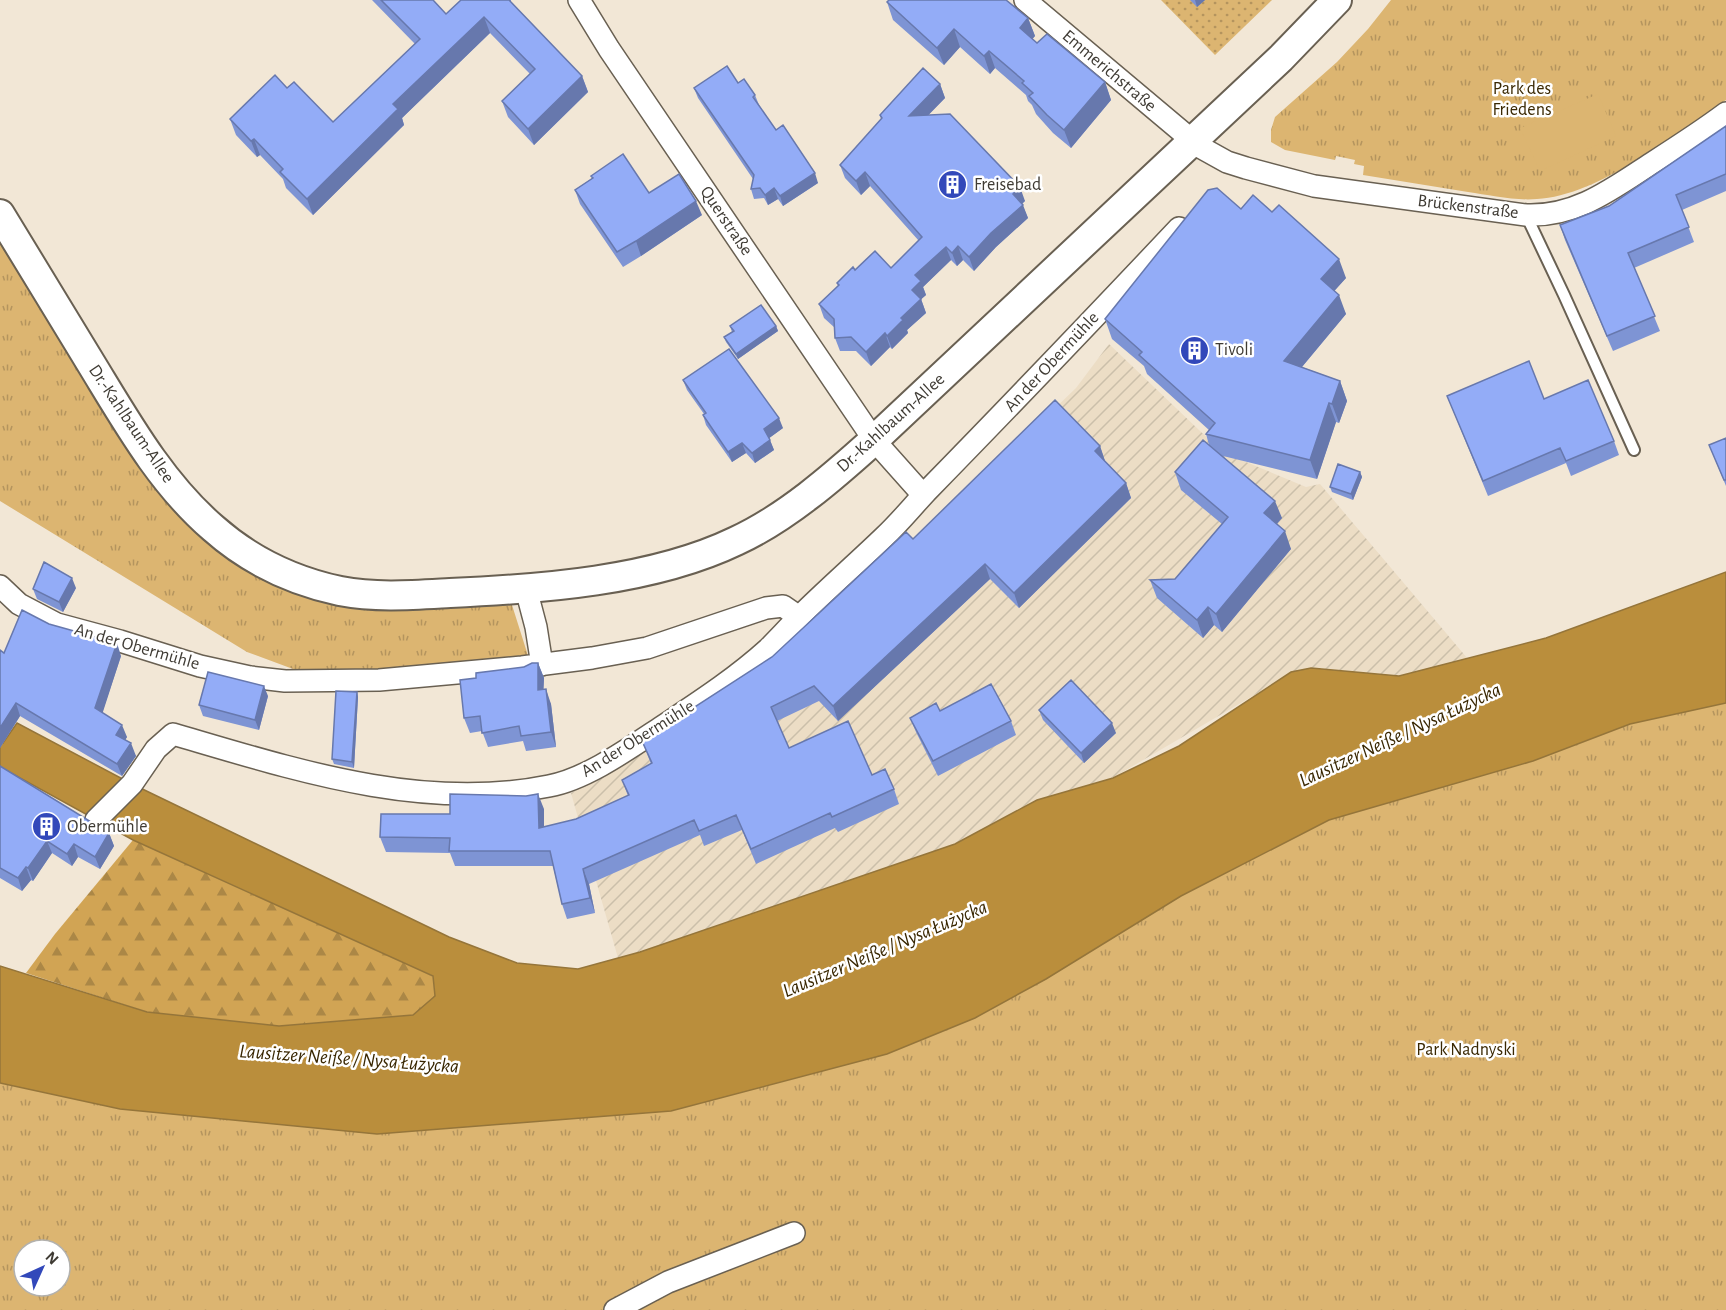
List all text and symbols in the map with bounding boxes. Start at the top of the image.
street label: Emmerichstraße [1059,27,1159,115]
park label: Park des Friedens [1492,80,1552,119]
building icon: Freisebad [937,169,969,201]
place label: Freisebad [974,176,1041,194]
street label: Querstraße [696,183,756,259]
street label: Brückenstraße [1417,192,1519,222]
street label: An der Obermühle [1001,309,1103,415]
building icon: Tivoli [1178,334,1210,366]
place label: Tivoli [1215,341,1253,359]
street label: Dr.-Kahlbaum-Allee [85,362,177,486]
street label: Dr.-Kahlbaum-Allee [834,370,948,476]
street label: An der Obermühle [72,621,202,673]
water label: Lausitzer Neiße / Nysa Łużycka [1296,679,1504,791]
street label: An der Obermühle [578,697,698,781]
building icon: Obermühle [30,811,62,843]
place label: Obermühle [67,818,147,836]
water label: Lausitzer Neiße / Nysa Łużycka [780,897,990,1001]
water label: Lausitzer Neiße / Nysa Łużycka [238,1041,460,1077]
park label: Park Nadnyski [1416,1041,1516,1059]
north arrow [12,1238,72,1298]
text: N [42,1249,61,1268]

